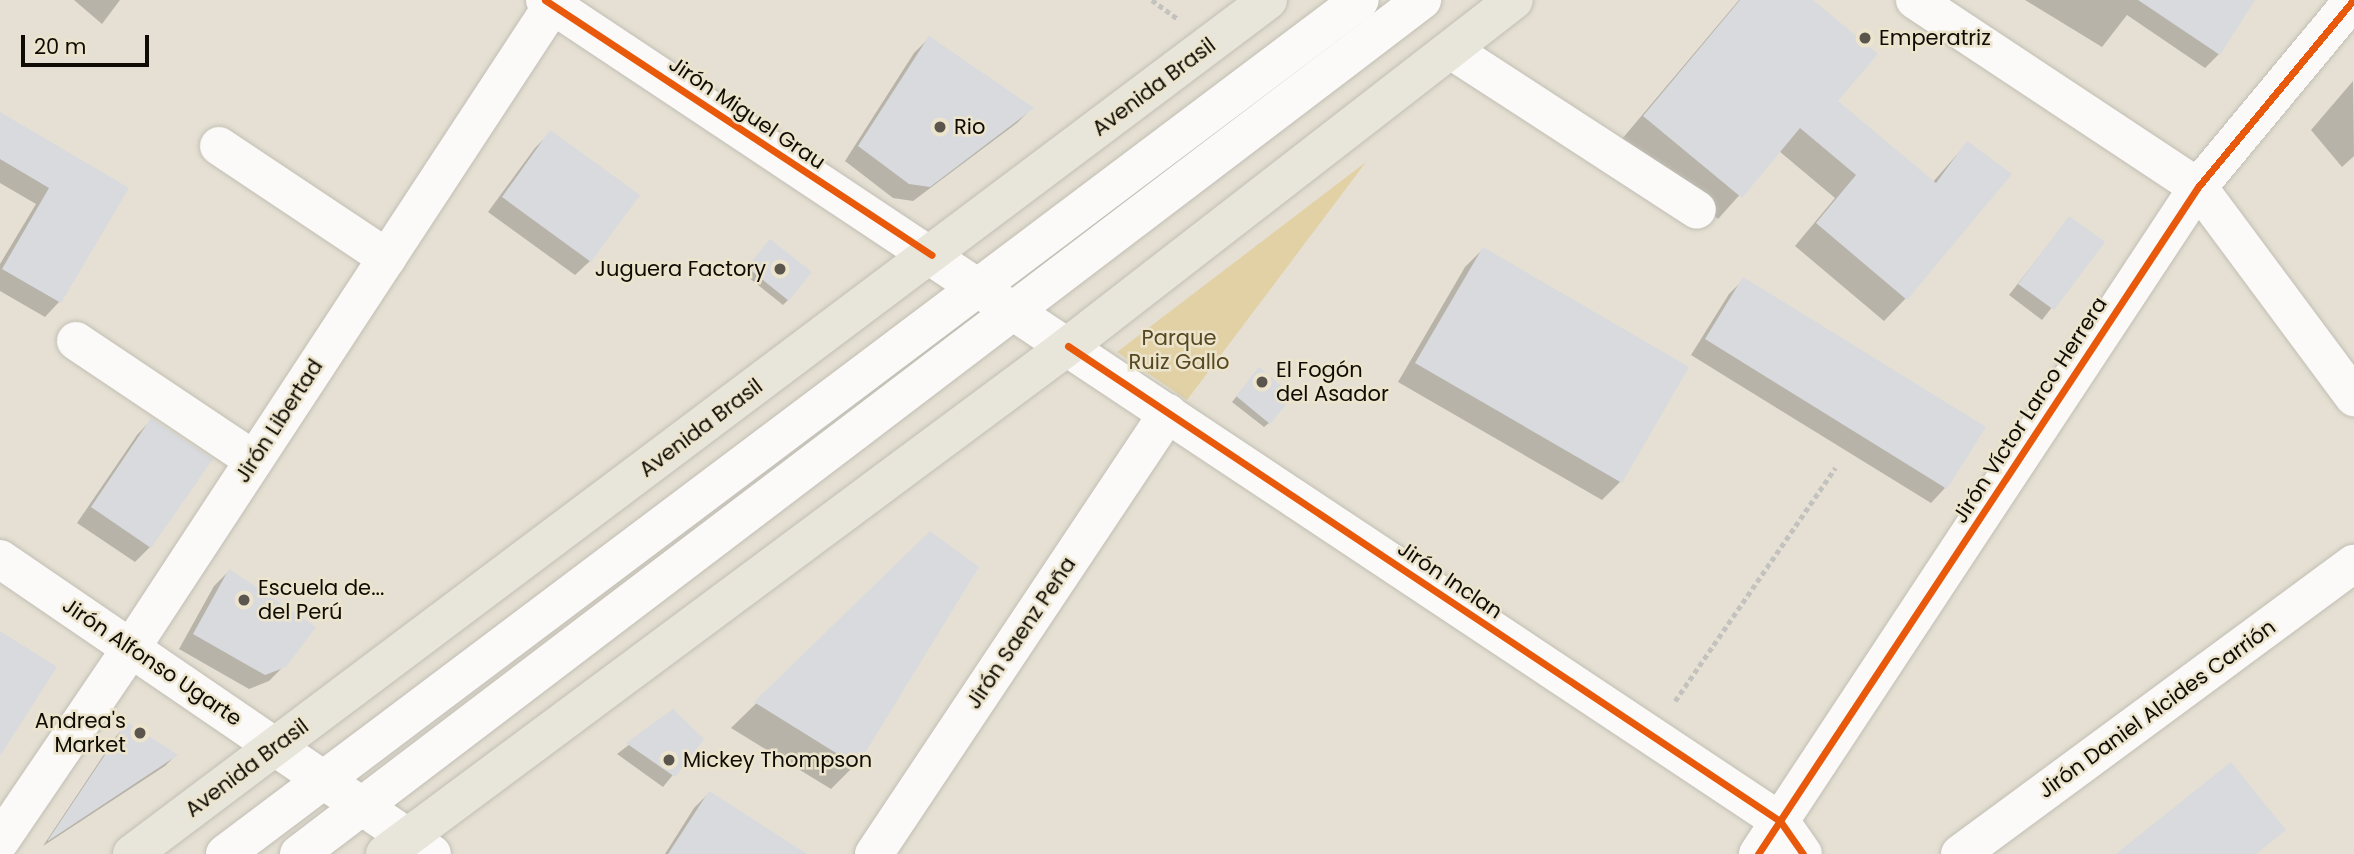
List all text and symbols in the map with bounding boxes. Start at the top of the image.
scale bar [24,21,152,65]
place label: Emperatriz [1879,25,1991,51]
marker: Emperatriz [1857,30,1873,46]
text: 20 m [34,32,87,61]
street label: Avenida Brasil [1087,32,1221,142]
street label: Jirón Miguel Grau [664,51,830,175]
place label: Rio [954,114,985,140]
marker: Rio [932,119,948,135]
place label: Juguera Factory [595,256,766,282]
marker: Juguera Factory [772,261,788,277]
street label: Jirón Víctor Larco Herrera [1947,292,2113,528]
park label: Parque Ruiz Gallo [1129,325,1229,375]
street label: Jirón Libertad [230,355,328,487]
place label: El Fogón del Asador [1276,357,1389,407]
street label: Avenida Brasil [634,373,768,483]
marker: El Fogón del Asador [1254,374,1270,390]
street label: Jirón Inclan [1393,536,1507,624]
street label: Jirón Saenz Peña [961,552,1081,714]
place label: Escuela de... del Perú [258,575,384,625]
marker: Escuela de... del Perú [236,592,252,608]
street label: Jirón Alfonso Ugarte [58,593,246,731]
street label: Jirón Daniel Alcides Carrión [2033,614,2281,804]
place label: Andrea's Market [35,708,126,758]
street label: Avenida Brasil [180,713,314,823]
marker: Andrea's Market [132,725,148,741]
place label: Mickey Thompson [683,747,872,773]
marker: Mickey Thompson [661,752,677,768]

